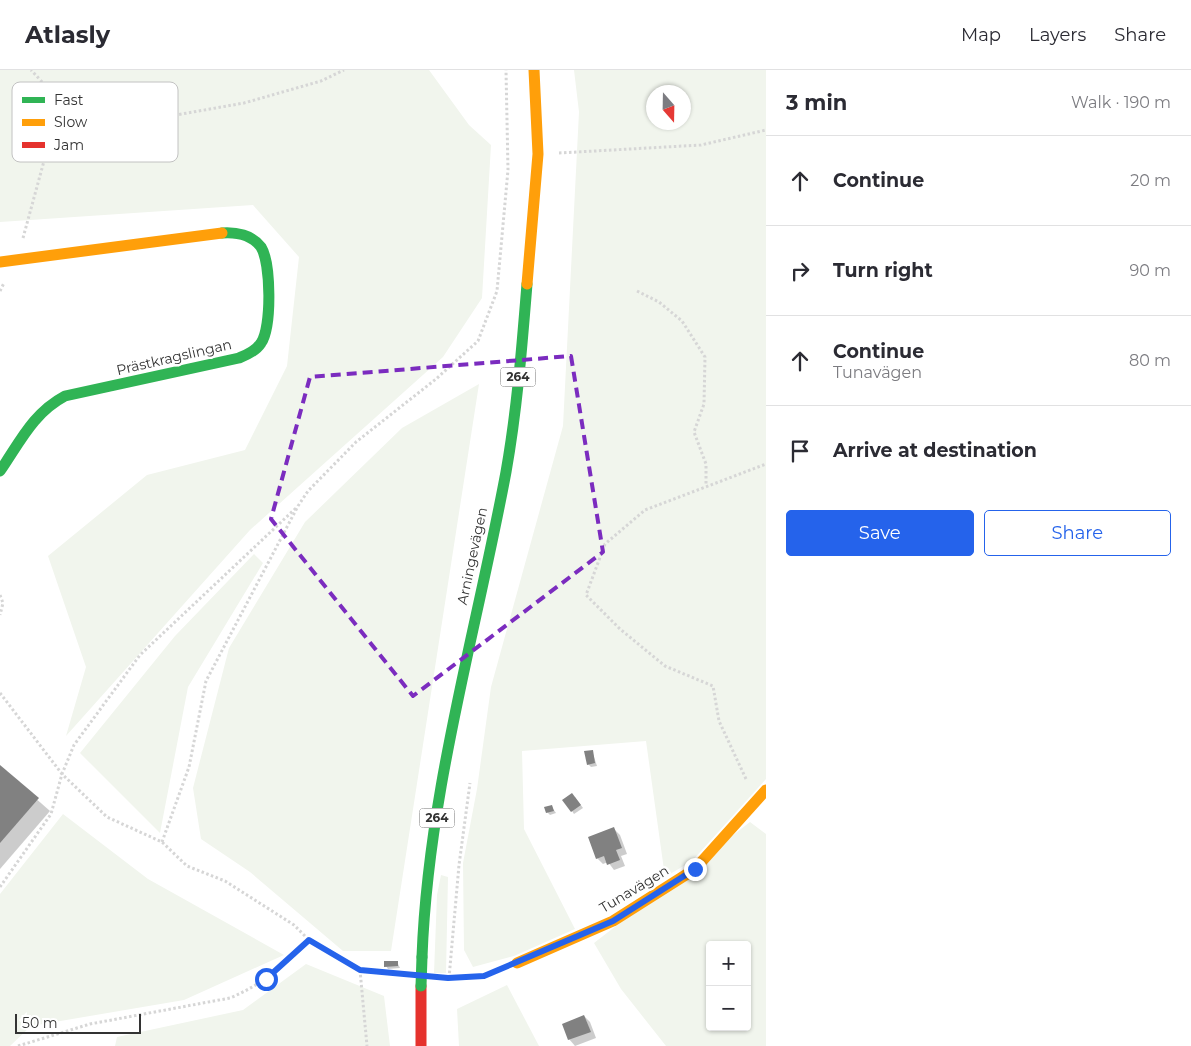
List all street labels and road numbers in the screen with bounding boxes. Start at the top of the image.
street label: Prästkragslingan [115,335,233,379]
road number: 264 [500,368,536,386]
street label: Arningevägen [453,506,491,606]
road number: 264 [420,808,454,828]
street label: Tunavägen [596,861,672,917]

